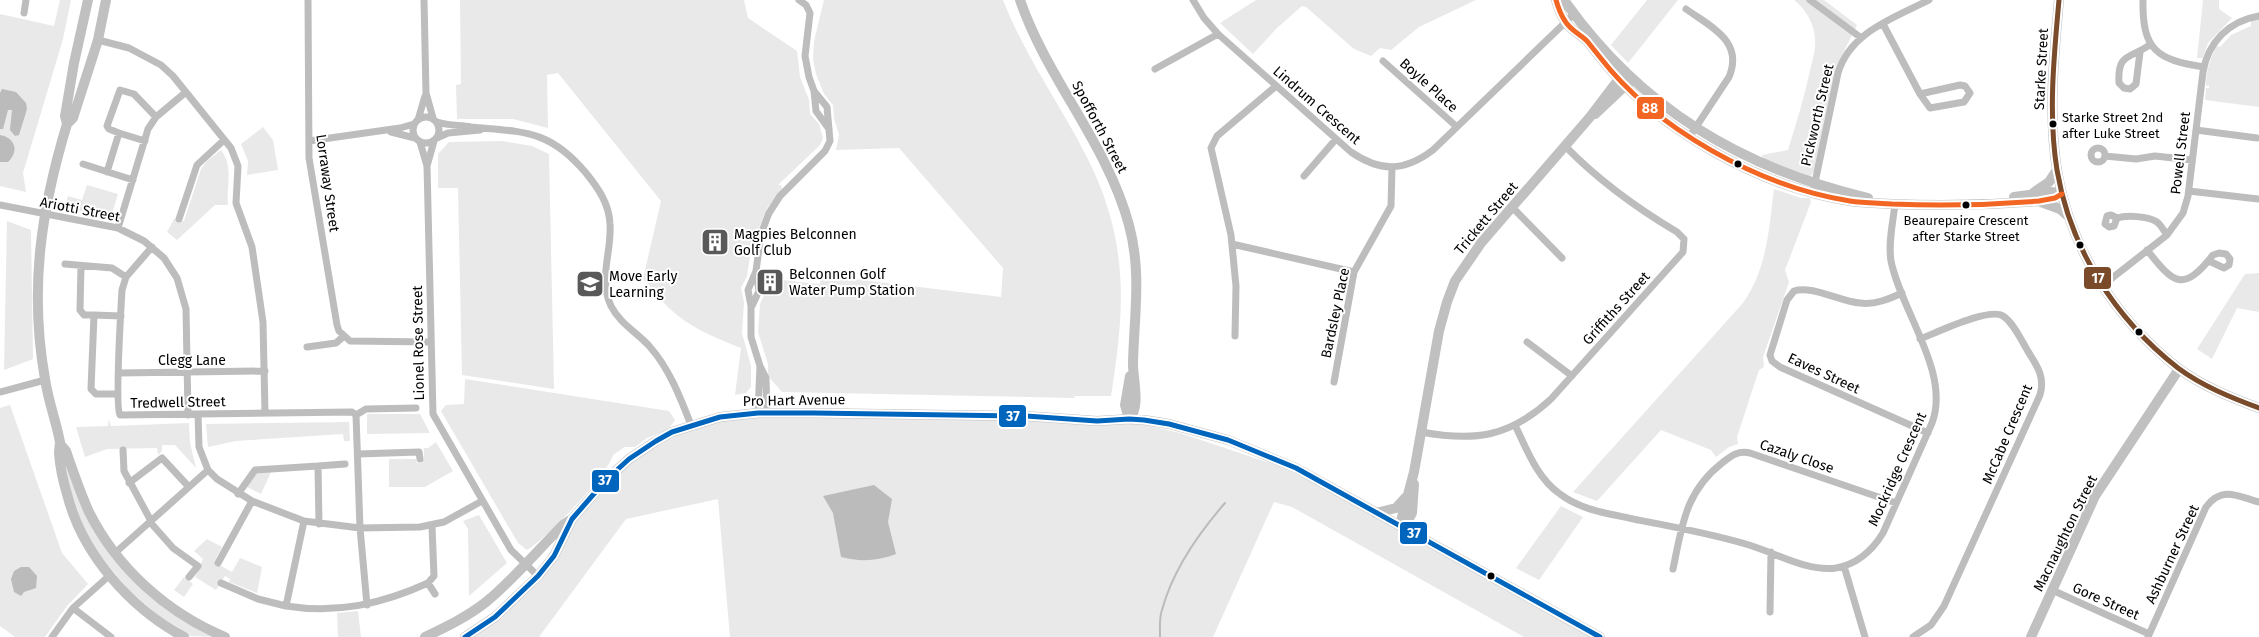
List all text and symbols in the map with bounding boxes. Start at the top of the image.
street label: Starke Street [2031,27,2052,110]
street label: Boyle Place [1396,55,1461,116]
street label: Pickworth Street [1797,61,1838,168]
street label: Lindrum Crescent [1269,63,1365,149]
street label: Spofforth Street [1068,78,1131,177]
line badge: 88 [1636,96,1665,120]
text: 88 [1642,100,1658,117]
place label: Starke Street 2nd after Luke Street [2062,110,2163,141]
street label: Powell Street [2167,110,2194,196]
marker: Starke Street 2nd after Luke Street [2048,119,2058,129]
street label: Lorraway Street [312,133,343,234]
unlabelled marker [1733,159,1743,169]
street label: Trickett Street [1451,178,1522,258]
street label: Ariotti Street [38,193,122,226]
marker: Beaurepaire Crescent after Starke Street [1961,200,1971,210]
place label: Beaurepaire Crescent after Starke Street [1904,213,2029,244]
place label: Magpies Belconnen Golf Club [734,226,857,259]
building icon: Magpies Belconnen Golf Club [700,227,730,257]
unlabelled marker [2075,240,2085,250]
place label: Belconnen Golf Water Pump Station [789,266,915,299]
street label: Bardsley Place [1318,266,1353,360]
line badge: 17 [2083,266,2112,290]
building icon: Belconnen Golf Water Pump Station [755,267,785,297]
place label: Move Early Learning [609,268,677,301]
street label: Griffiths Street [1579,268,1654,348]
school or university icon: Move Early Learning [575,269,605,299]
text: 17 [2091,270,2105,287]
street label: Lionel Rose Street [409,284,428,401]
unlabelled marker [2134,327,2144,337]
street label: Eaves Street [1785,349,1863,398]
street label: Clegg Lane [158,352,226,369]
street label: McCabe Crescent [1979,381,2036,487]
street label: Pro Hart Avenue [743,391,845,410]
street label: Tredwell Street [130,393,227,412]
line badge: 37 [998,404,1027,428]
text: 37 [1005,408,1020,425]
street label: Mockridge Crescent [1865,409,1931,529]
street label: Cazaly Close [1758,436,1836,477]
line badge: 37 [591,469,620,493]
street label: Macnaughton Street [2030,471,2101,594]
text: 37 [597,472,612,489]
street label: Ashburner Street [2142,501,2203,607]
line badge: 37 [1399,521,1428,545]
text: 37 [1406,525,1421,542]
unlabelled marker [1486,571,1496,581]
street label: Gore Street [2070,579,2143,624]

